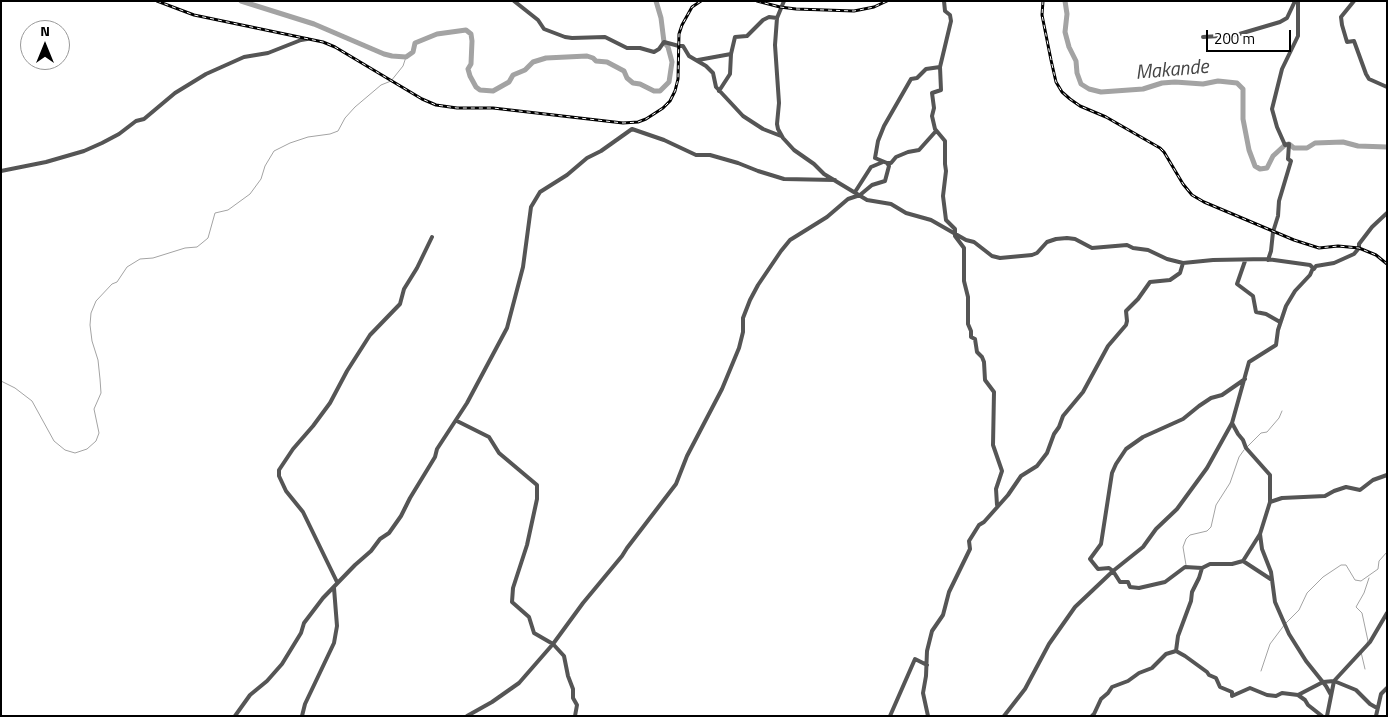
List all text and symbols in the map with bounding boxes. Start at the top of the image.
north arrow [20,20,70,70]
text: N [40,20,50,41]
scale bar [1208,20,1293,52]
text: 200 m [1214,27,1255,50]
water label: Makande [1134,56,1210,86]

